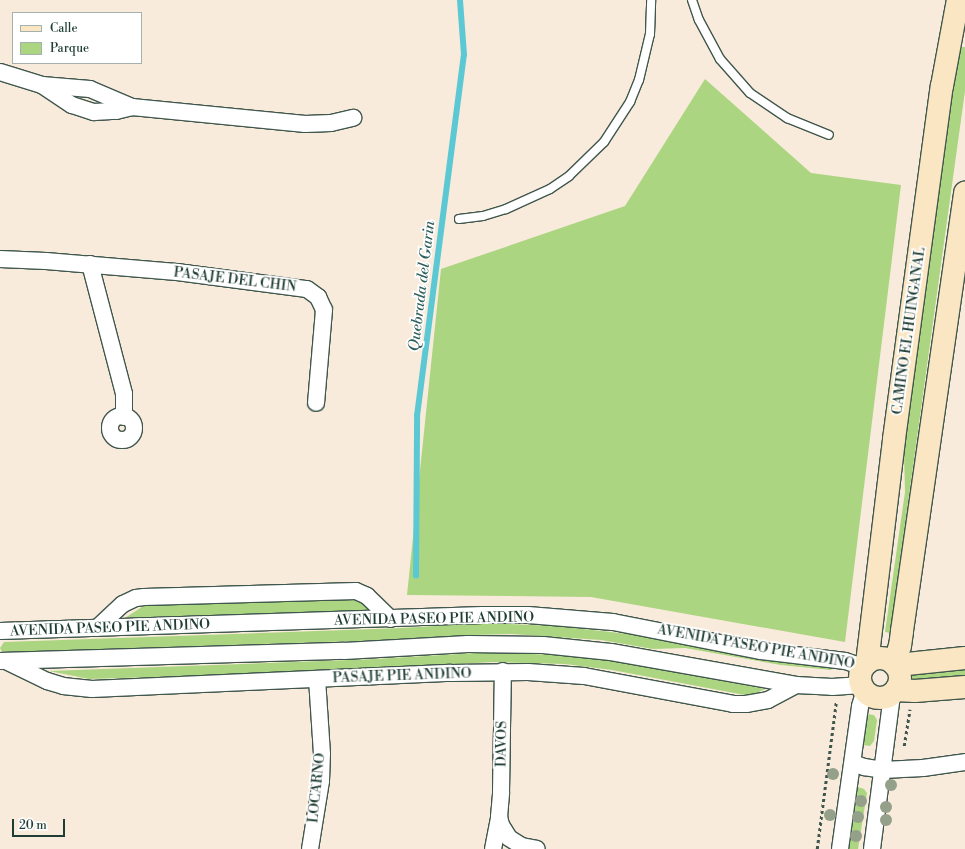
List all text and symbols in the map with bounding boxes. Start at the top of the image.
legend [12,12,142,64]
text: Calle [50,21,77,36]
text: Parque [50,41,89,56]
water label: Quebrada del Garin [405,220,439,352]
street label: CAMINO EL HUINGANAL [889,246,929,416]
street label: PASAJE DEL CHIN [173,264,297,296]
street label: AVENIDA PASEO PIE ANDINO [334,609,534,629]
street label: AVENIDA PASEO PIE ANDINO [10,616,210,640]
street label: AVENIDA PASEO PIE ANDINO [656,621,856,673]
street label: PASAJE PIE ANDINO [332,665,472,687]
street label: DAVOS [493,721,511,767]
street label: LOCARNO [305,752,329,824]
scale bar [14,811,67,837]
text: 20 m [19,818,47,833]

